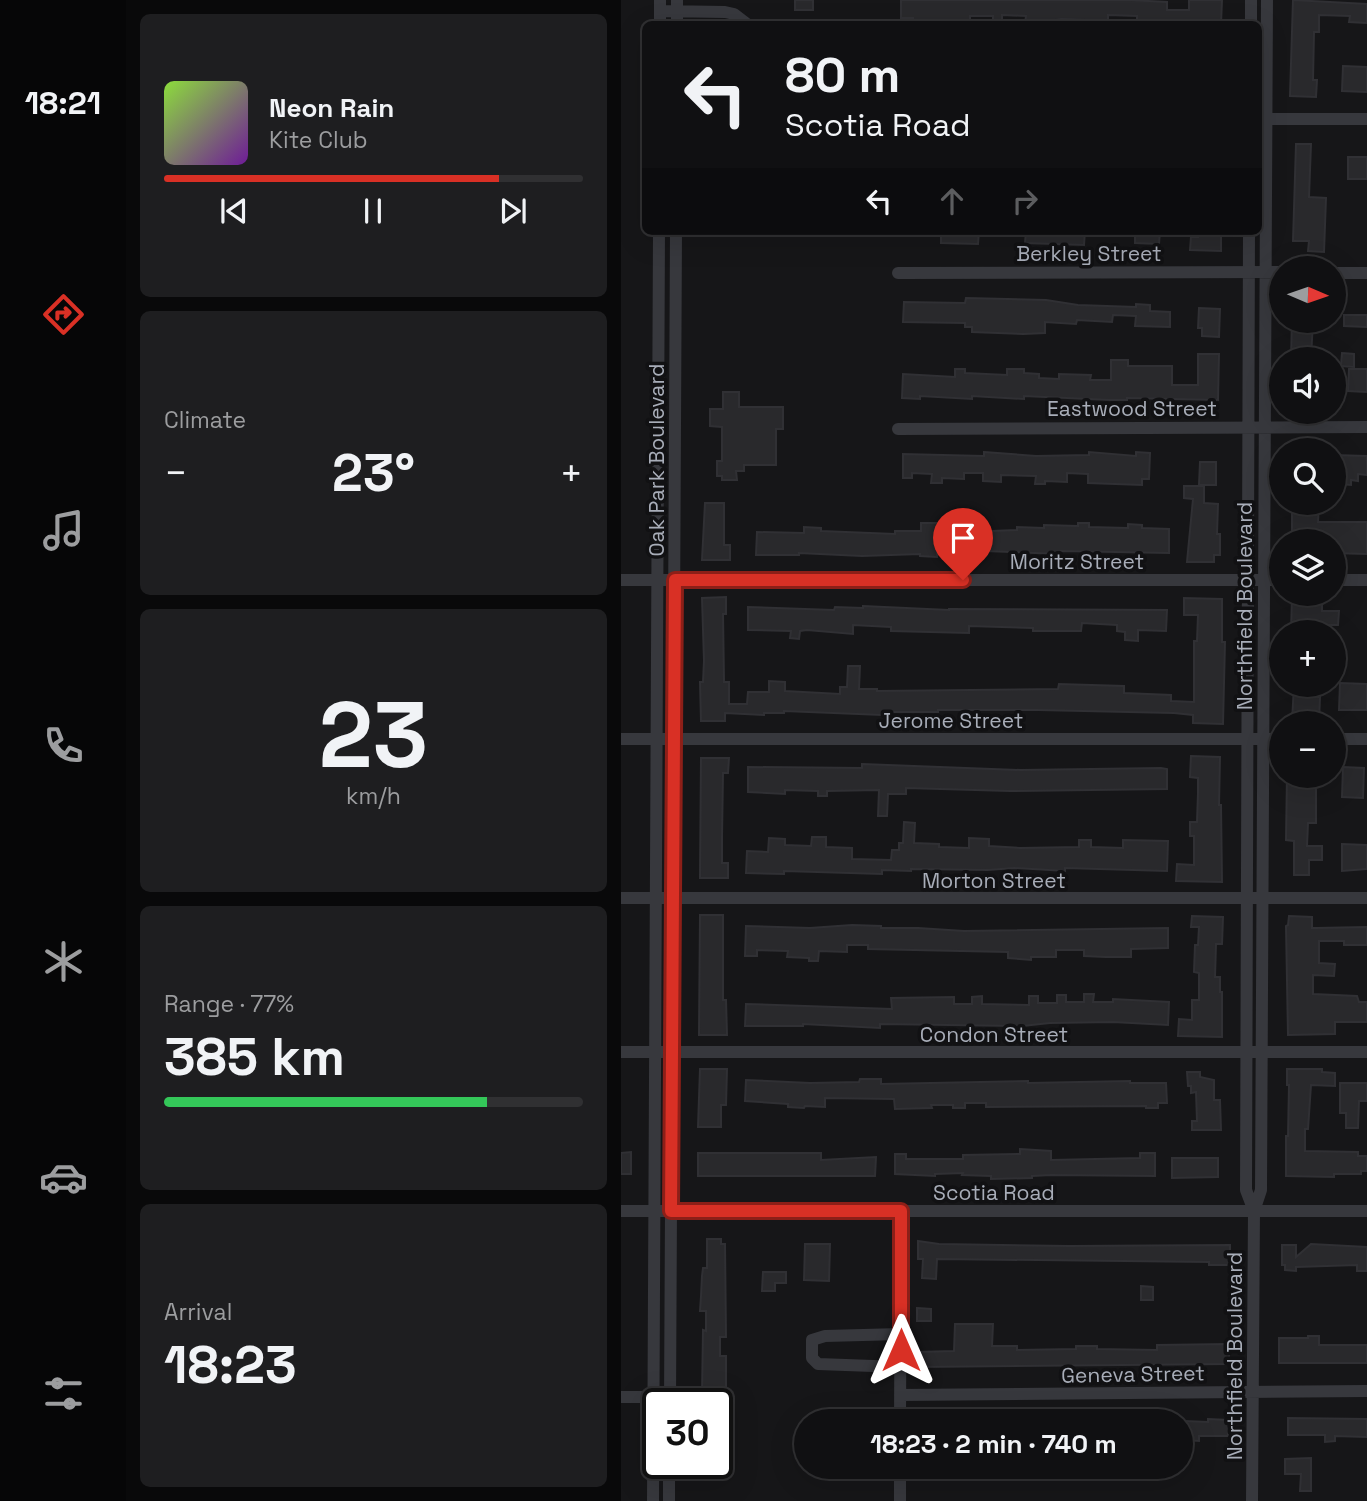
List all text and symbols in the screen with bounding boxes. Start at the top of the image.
text: 80 m [785,44,900,106]
icon: left [670,49,761,140]
text: 18:21 [25,83,101,123]
text: Neon Rain [269,91,394,125]
text: Scotia Road [785,105,971,145]
text: Kite Club [269,125,368,155]
icon: left [860,182,898,220]
icon: ahead [933,182,971,220]
icon: right [1006,182,1044,220]
icon: previous [215,192,253,230]
icon: pause [354,192,392,230]
icon: next [494,192,532,230]
street label: Berkley Street [1016,240,1162,267]
north arrow [1269,256,1345,332]
map controls [1269,256,1346,788]
icon: directions [39,290,88,339]
button: sound [1269,347,1346,424]
street label: Oak Park Boulevard [643,364,670,556]
street label: Eastwood Street [1047,395,1217,422]
text: Climate [164,405,246,435]
button: search [1269,438,1346,515]
text: 23° [332,440,415,506]
text: − [164,449,188,497]
text: + [559,449,583,497]
street label: Northfield Boulevard [1231,502,1258,710]
icon: music [39,506,88,555]
pin [933,508,993,580]
icon: arrive [944,519,982,557]
button: layers [1269,529,1346,606]
street label: Moritz Street [1010,548,1144,575]
button: + [1269,620,1346,697]
text: 23 [319,677,428,794]
street label: Jerome Street [879,707,1023,734]
button: − [1269,711,1346,788]
icon: phone [39,721,88,770]
text: km/h [346,781,401,811]
street label: Morton Street [922,867,1066,894]
icon: climate [39,937,88,986]
text: Range · 77% [164,989,294,1019]
street label: Condon Street [920,1021,1068,1048]
text: 385 km [164,1024,345,1090]
icon: car [39,1153,88,1202]
street label: Scotia Road [933,1179,1055,1206]
street label: Northfield Boulevard [1221,1252,1248,1460]
text: Arrival [164,1297,232,1327]
position arrow [864,1313,938,1387]
text: 18:23 [164,1332,297,1398]
street label: Geneva Street [1061,1359,1205,1389]
icon: filters [39,1369,88,1418]
speed limit sign: 30 [642,1388,733,1479]
text: 18:23 · 2 min · 740 m [870,1427,1117,1461]

